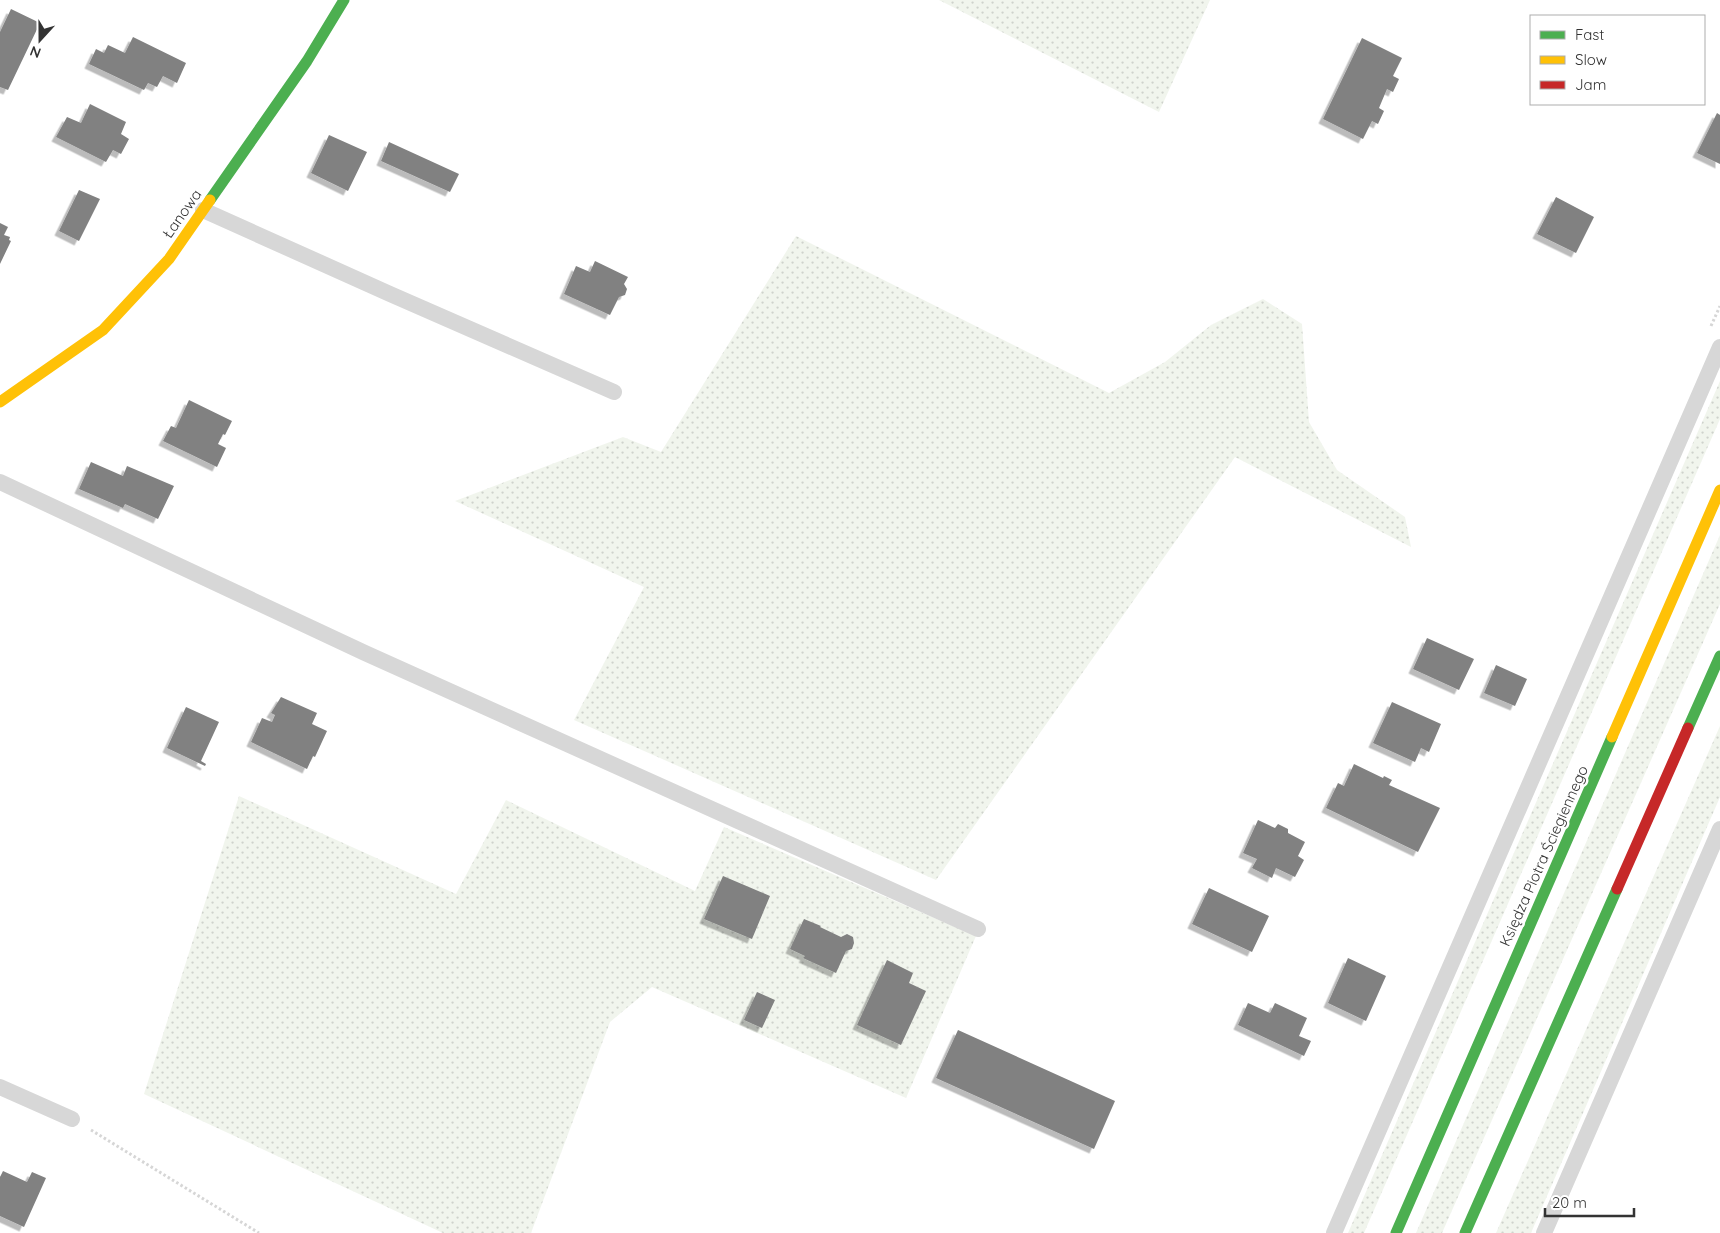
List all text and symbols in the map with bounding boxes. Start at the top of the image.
north arrow [15,15,65,65]
legend [1530,15,1705,105]
text: Fast [1575,25,1604,44]
text: N [27,42,43,62]
text: Slow [1575,50,1607,69]
text: Jam [1575,75,1606,94]
street label: Łanowa [158,185,205,242]
street label: Księdza Piotra Ściegiennego [1495,762,1592,949]
scale bar [1545,1186,1634,1218]
text: 20 m [1552,1193,1587,1212]

